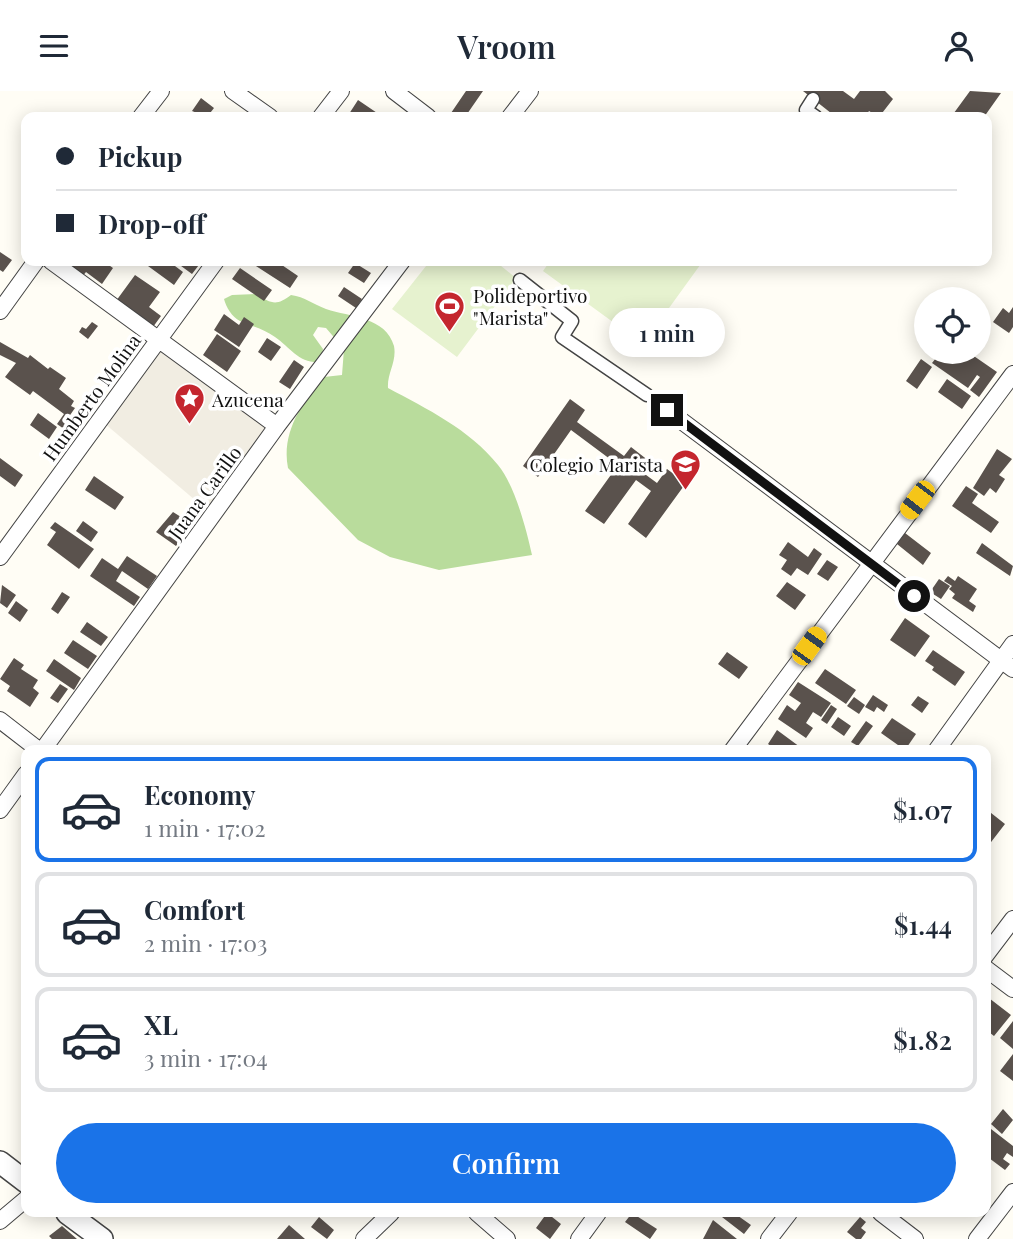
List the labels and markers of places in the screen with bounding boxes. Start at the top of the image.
place label: Polideportivo "Marista" [473,282,588,330]
sports icon: Polideportivo "Marista" [433,289,467,333]
place icon: Azucena [172,382,206,426]
place label: Azucena [211,386,284,412]
school or university icon: Colegio Marista [669,447,703,491]
place label: Colegio Marista [529,451,664,477]

